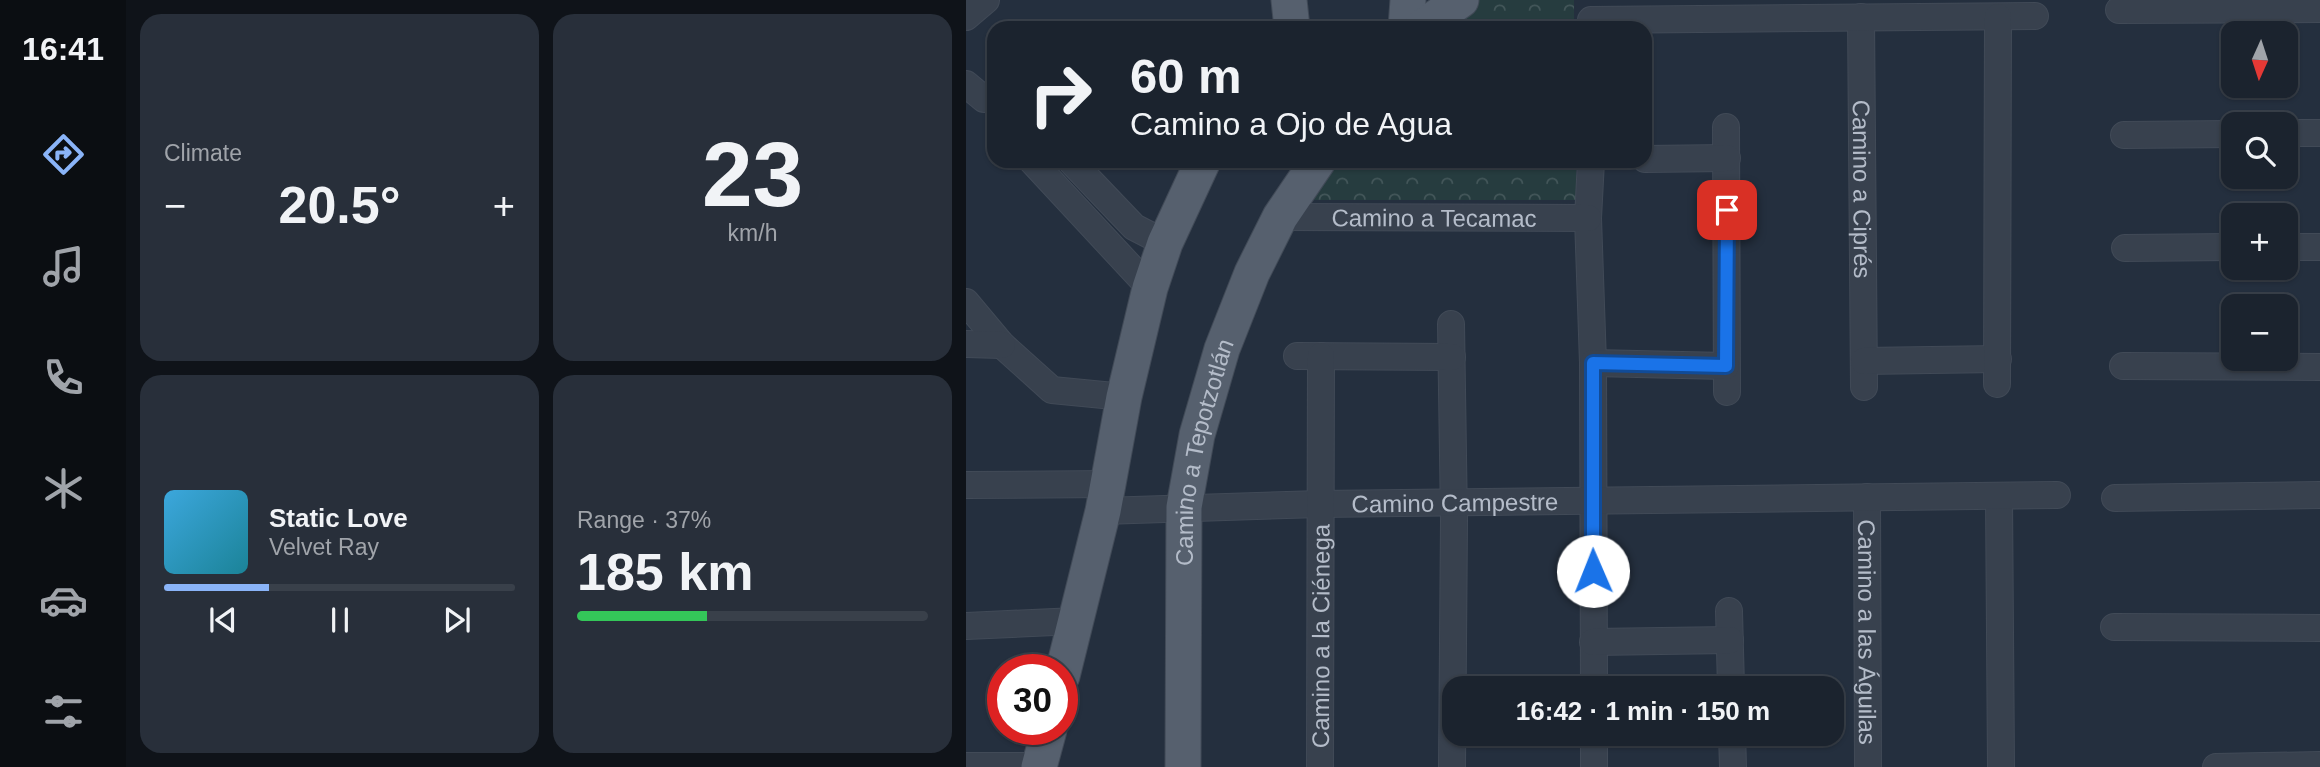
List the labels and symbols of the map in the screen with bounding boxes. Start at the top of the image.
north arrow [2221,21,2298,98]
street label: Camino a Ciprés [1848,99,1877,279]
pin [1697,180,1757,240]
street label: Camino a Tecamac [1331,204,1537,231]
street label: Camino a Tepotzotlán [1170,335,1238,566]
street label: Camino Campestre [1351,488,1558,517]
street label: Camino a las Águilas [1854,519,1881,745]
street label: Camino a la Ciénega [1307,523,1334,748]
position arrow [1556,534,1630,608]
speed limit sign: 30 [987,654,1078,745]

